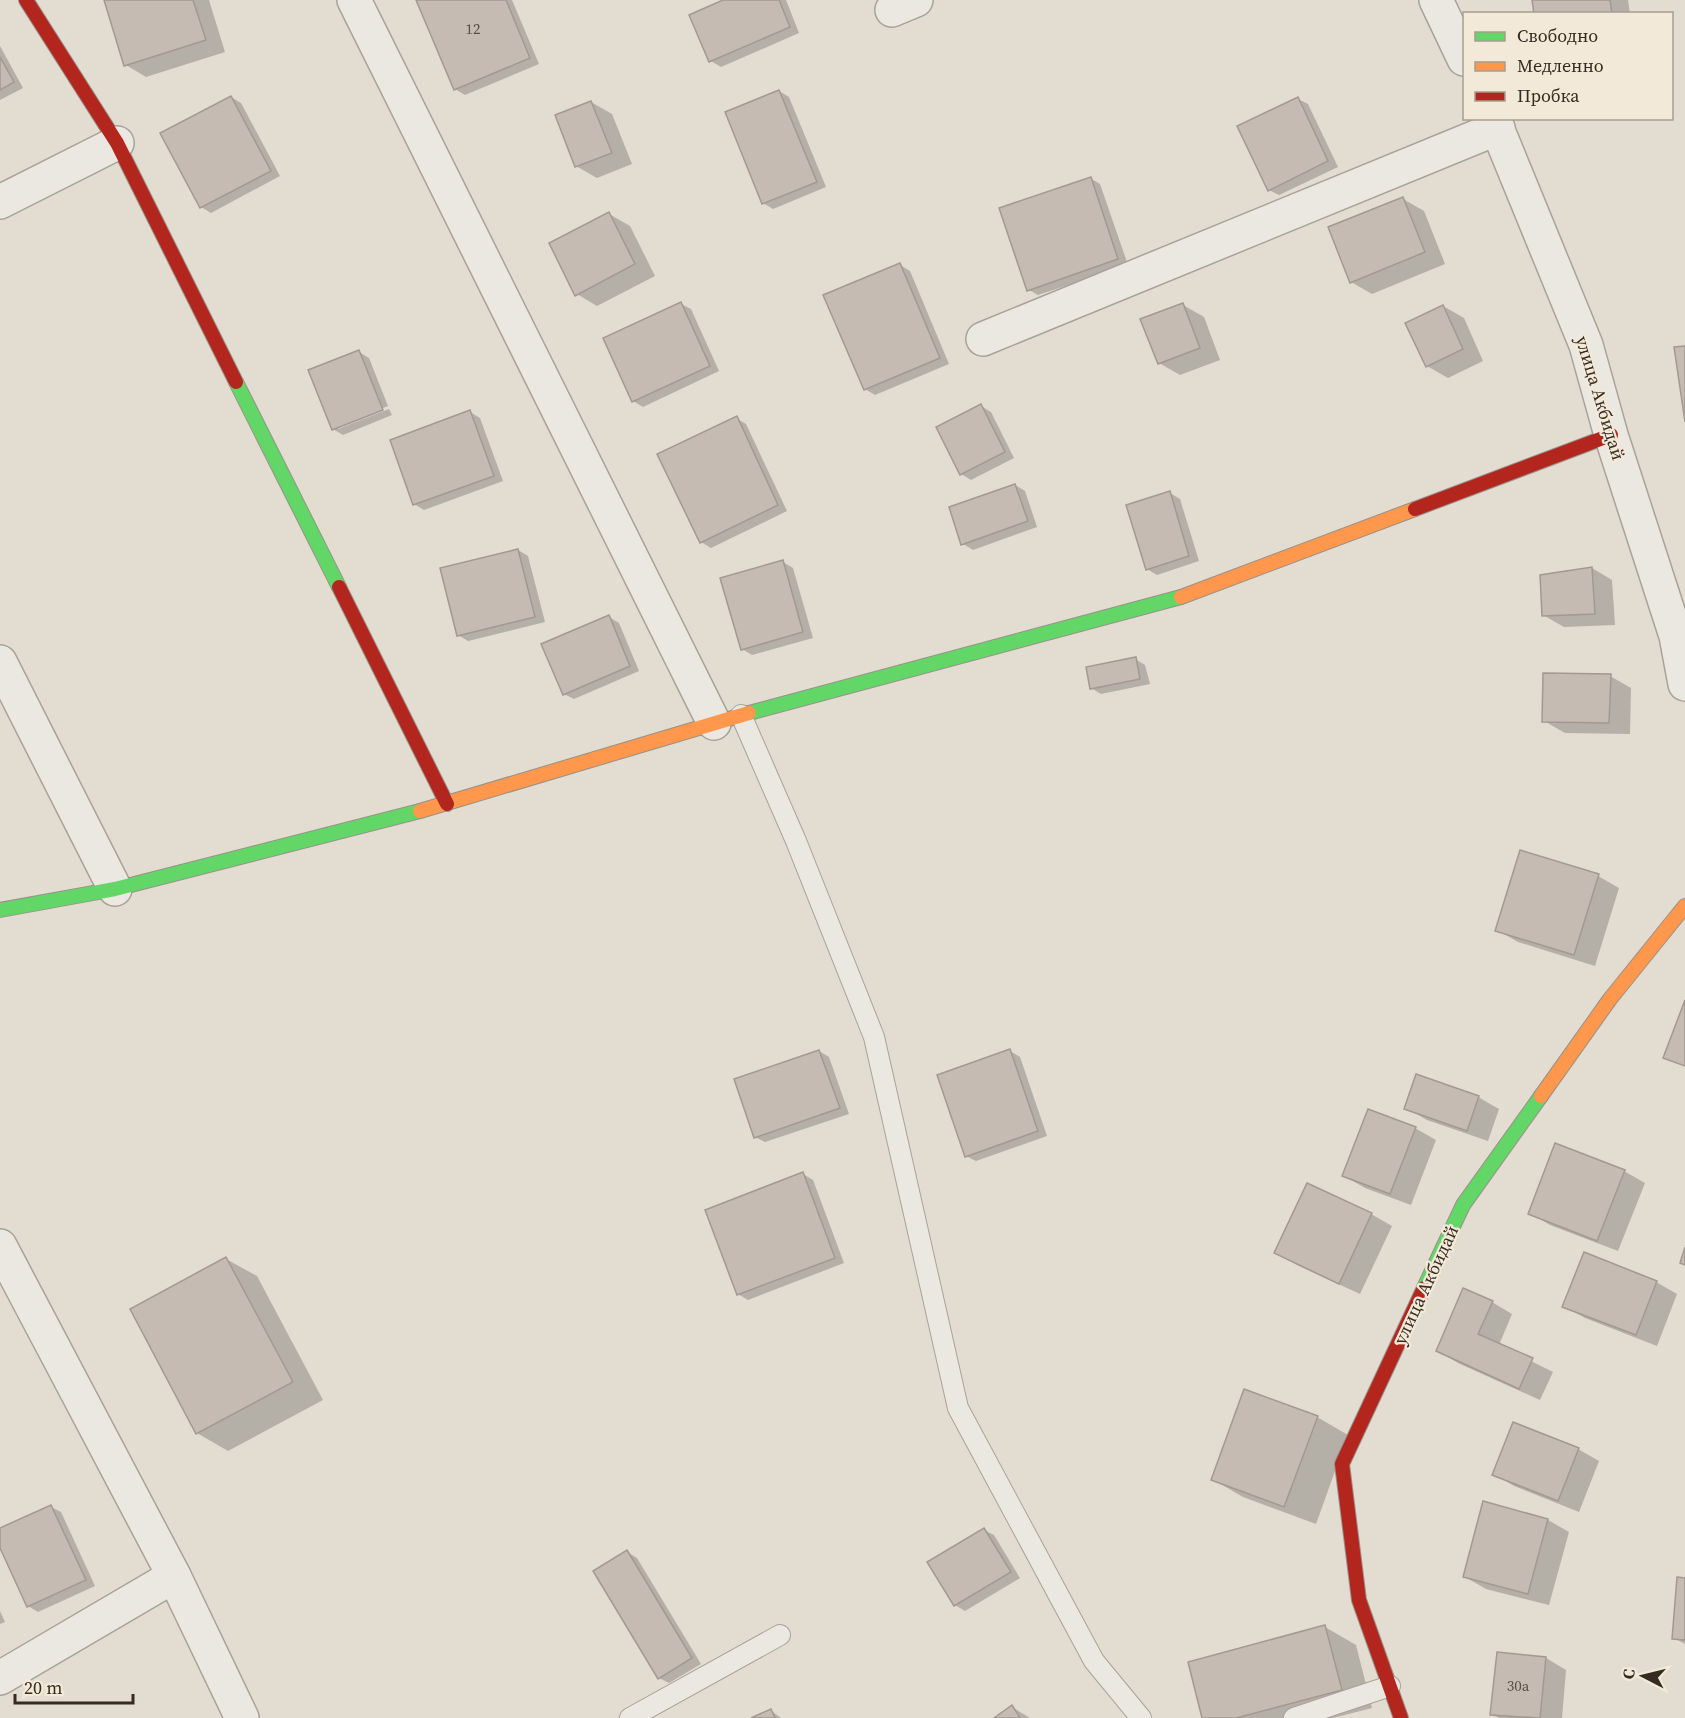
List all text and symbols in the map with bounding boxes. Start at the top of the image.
legend [1463,12,1673,120]
house number: 12 [465,18,481,39]
text: Свободно [1517,23,1598,48]
text: Медленно [1517,53,1604,78]
text: Пробка [1517,83,1580,108]
street label: улица Акбидай [1570,333,1631,463]
street label: улица Акбидай [1387,1221,1464,1348]
north arrow [1613,1646,1673,1706]
scale bar [15,1667,134,1705]
text: С [1617,1668,1640,1680]
text: 20 m [24,1675,62,1700]
house number: 30а [1507,1675,1530,1696]

